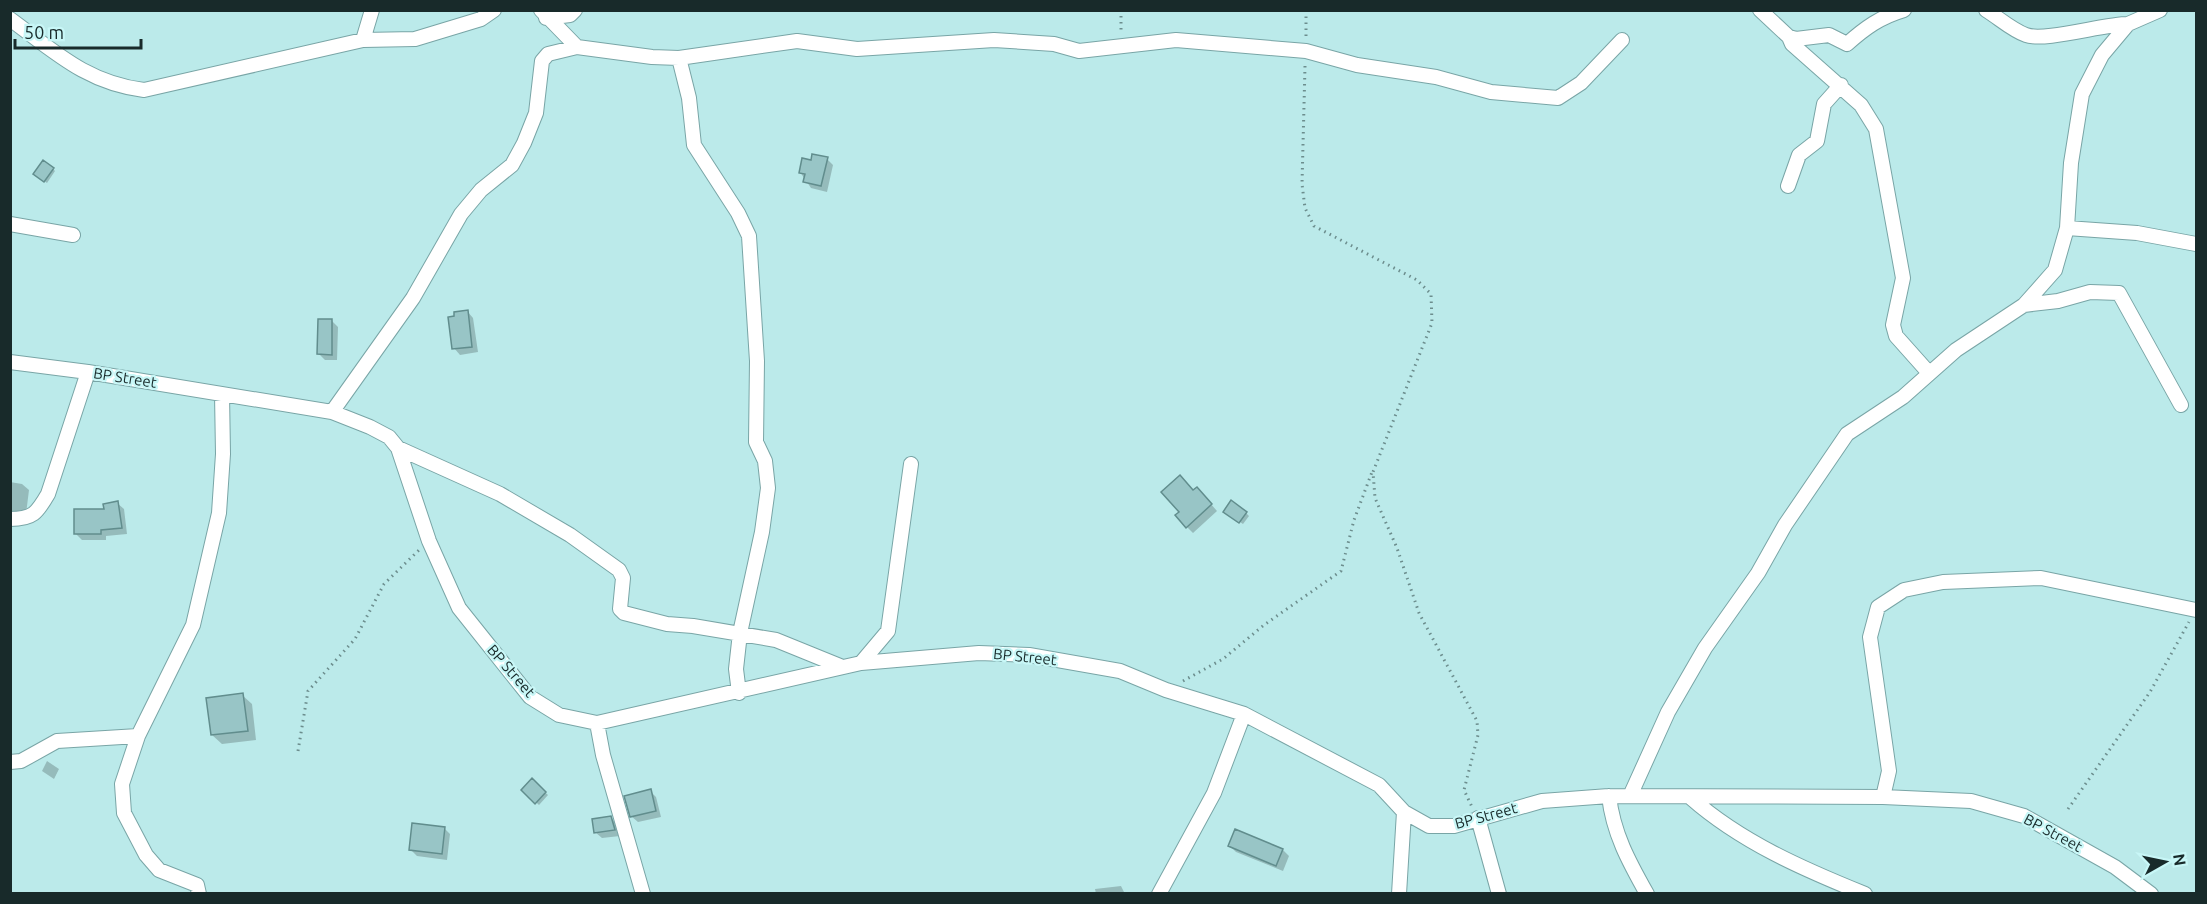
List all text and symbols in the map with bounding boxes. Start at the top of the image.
scale bar [15,12,141,50]
text: 50 m [24,22,64,42]
street label: BP Street [92,364,158,391]
street label: BP Street [484,641,539,700]
street label: BP Street [992,645,1058,668]
street label: BP Street [1453,799,1519,832]
street label: BP Street [2021,810,2085,855]
north arrow [2135,832,2195,892]
text: N [2170,852,2190,867]

